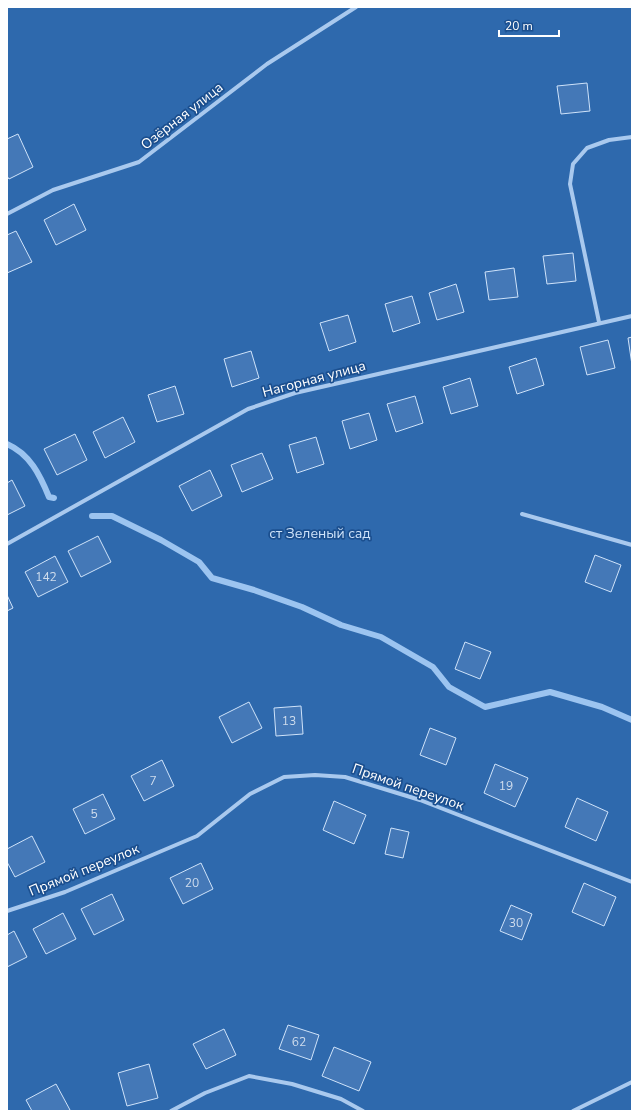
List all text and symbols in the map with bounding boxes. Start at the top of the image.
scale bar [499,12,559,38]
text: 20 m [505,18,533,34]
street label: Озёрная улица [137,78,227,154]
street label: Нагорная улица [260,356,368,402]
park label: ст Зеленый сад [269,524,371,543]
house number: 142 [35,569,57,585]
house number: 13 [282,713,296,729]
street label: Прямой переулок [350,759,467,815]
house number: 7 [149,773,157,789]
house number: 19 [499,778,513,794]
house number: 5 [90,806,98,822]
street label: Прямой переулок [26,839,142,901]
house number: 20 [185,875,199,891]
house number: 30 [509,915,523,931]
house number: 62 [292,1034,306,1050]

